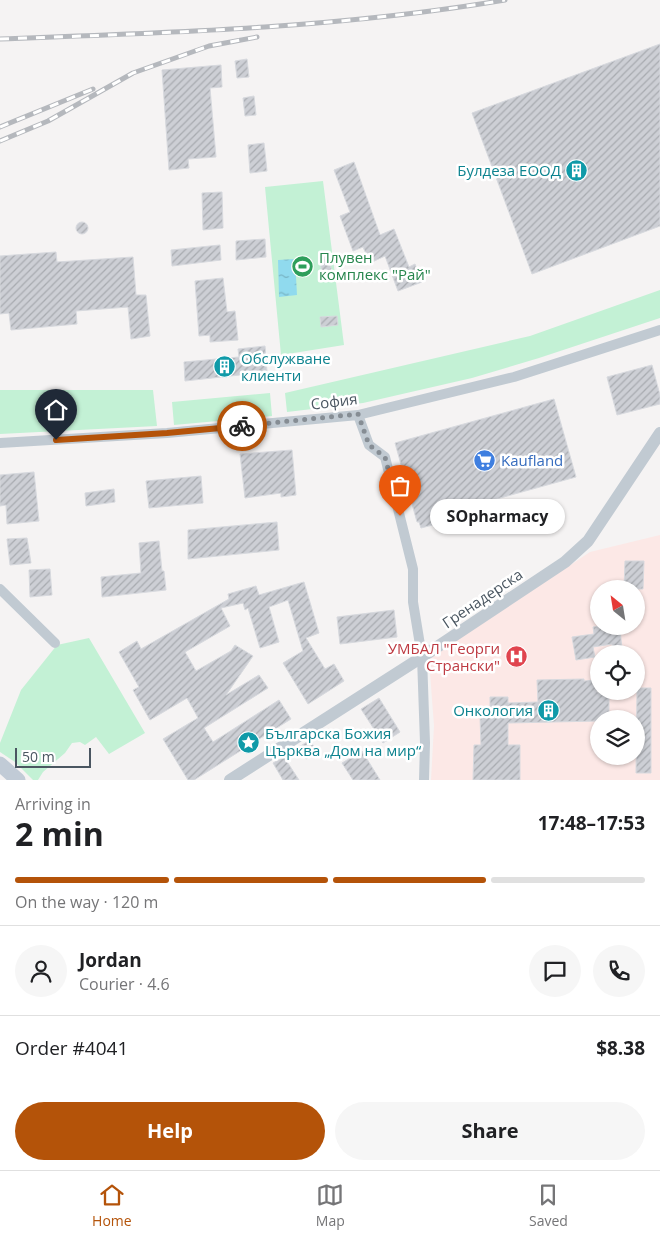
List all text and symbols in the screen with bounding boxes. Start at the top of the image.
building icon: Булдеза ЕООД [565,158,589,182]
place label: Булдеза ЕООД [457,160,561,180]
place label: Плувен комплекс "Рай" [319,247,431,284]
sports icon: Плувен комплекс "Рай" [291,254,315,278]
place label: Обслужване клиенти [241,348,331,385]
building icon: Обслужване клиенти [213,355,237,379]
street label: София [309,388,359,414]
pin [35,389,77,440]
icon: home [42,396,70,424]
courier [217,401,267,451]
icon: bike [228,412,256,440]
supermarket icon: Kaufland [473,448,497,472]
place label: Kaufland [501,450,563,470]
pin [379,465,421,516]
icon: bag [386,472,414,500]
callout: SOpharmacy [430,498,565,534]
text: SOpharmacy [447,505,548,527]
street label: Гренадерска [438,564,526,632]
north arrow [590,580,645,635]
map controls [590,580,645,765]
place label: УМБАЛ "Георги Странски" [388,638,500,675]
hospital icon: УМБАЛ "Георги Странски" [504,645,528,669]
button: locate [590,645,645,700]
building icon: Онкология [537,698,561,722]
place label: Онкология [453,700,533,720]
button: layers [590,710,645,765]
place label: Българска Божия Църква „Дом на мир“ [265,723,422,760]
place icon: Българска Божия Църква „Дом на мир“ [237,730,261,754]
scale bar [15,745,91,768]
text: 50 m [22,747,55,766]
text: Arriving in [15,793,91,815]
text: 17:48–17:53 [538,810,645,836]
text: 2 min [15,812,104,855]
text: On the way · 120 m [15,891,158,913]
button: person [15,945,67,997]
button: chat [529,945,581,997]
button: phone [593,945,645,997]
text: Jordan [79,947,142,973]
text: Courier · 4.6 [79,973,170,995]
text: Order #4041 [15,1035,128,1061]
text: $8.38 [596,1035,645,1061]
button: Help [15,1102,325,1160]
button: Share [335,1102,645,1160]
tab: Home [92,1181,132,1230]
tab: Map [316,1181,345,1230]
tab: Saved [529,1181,568,1230]

